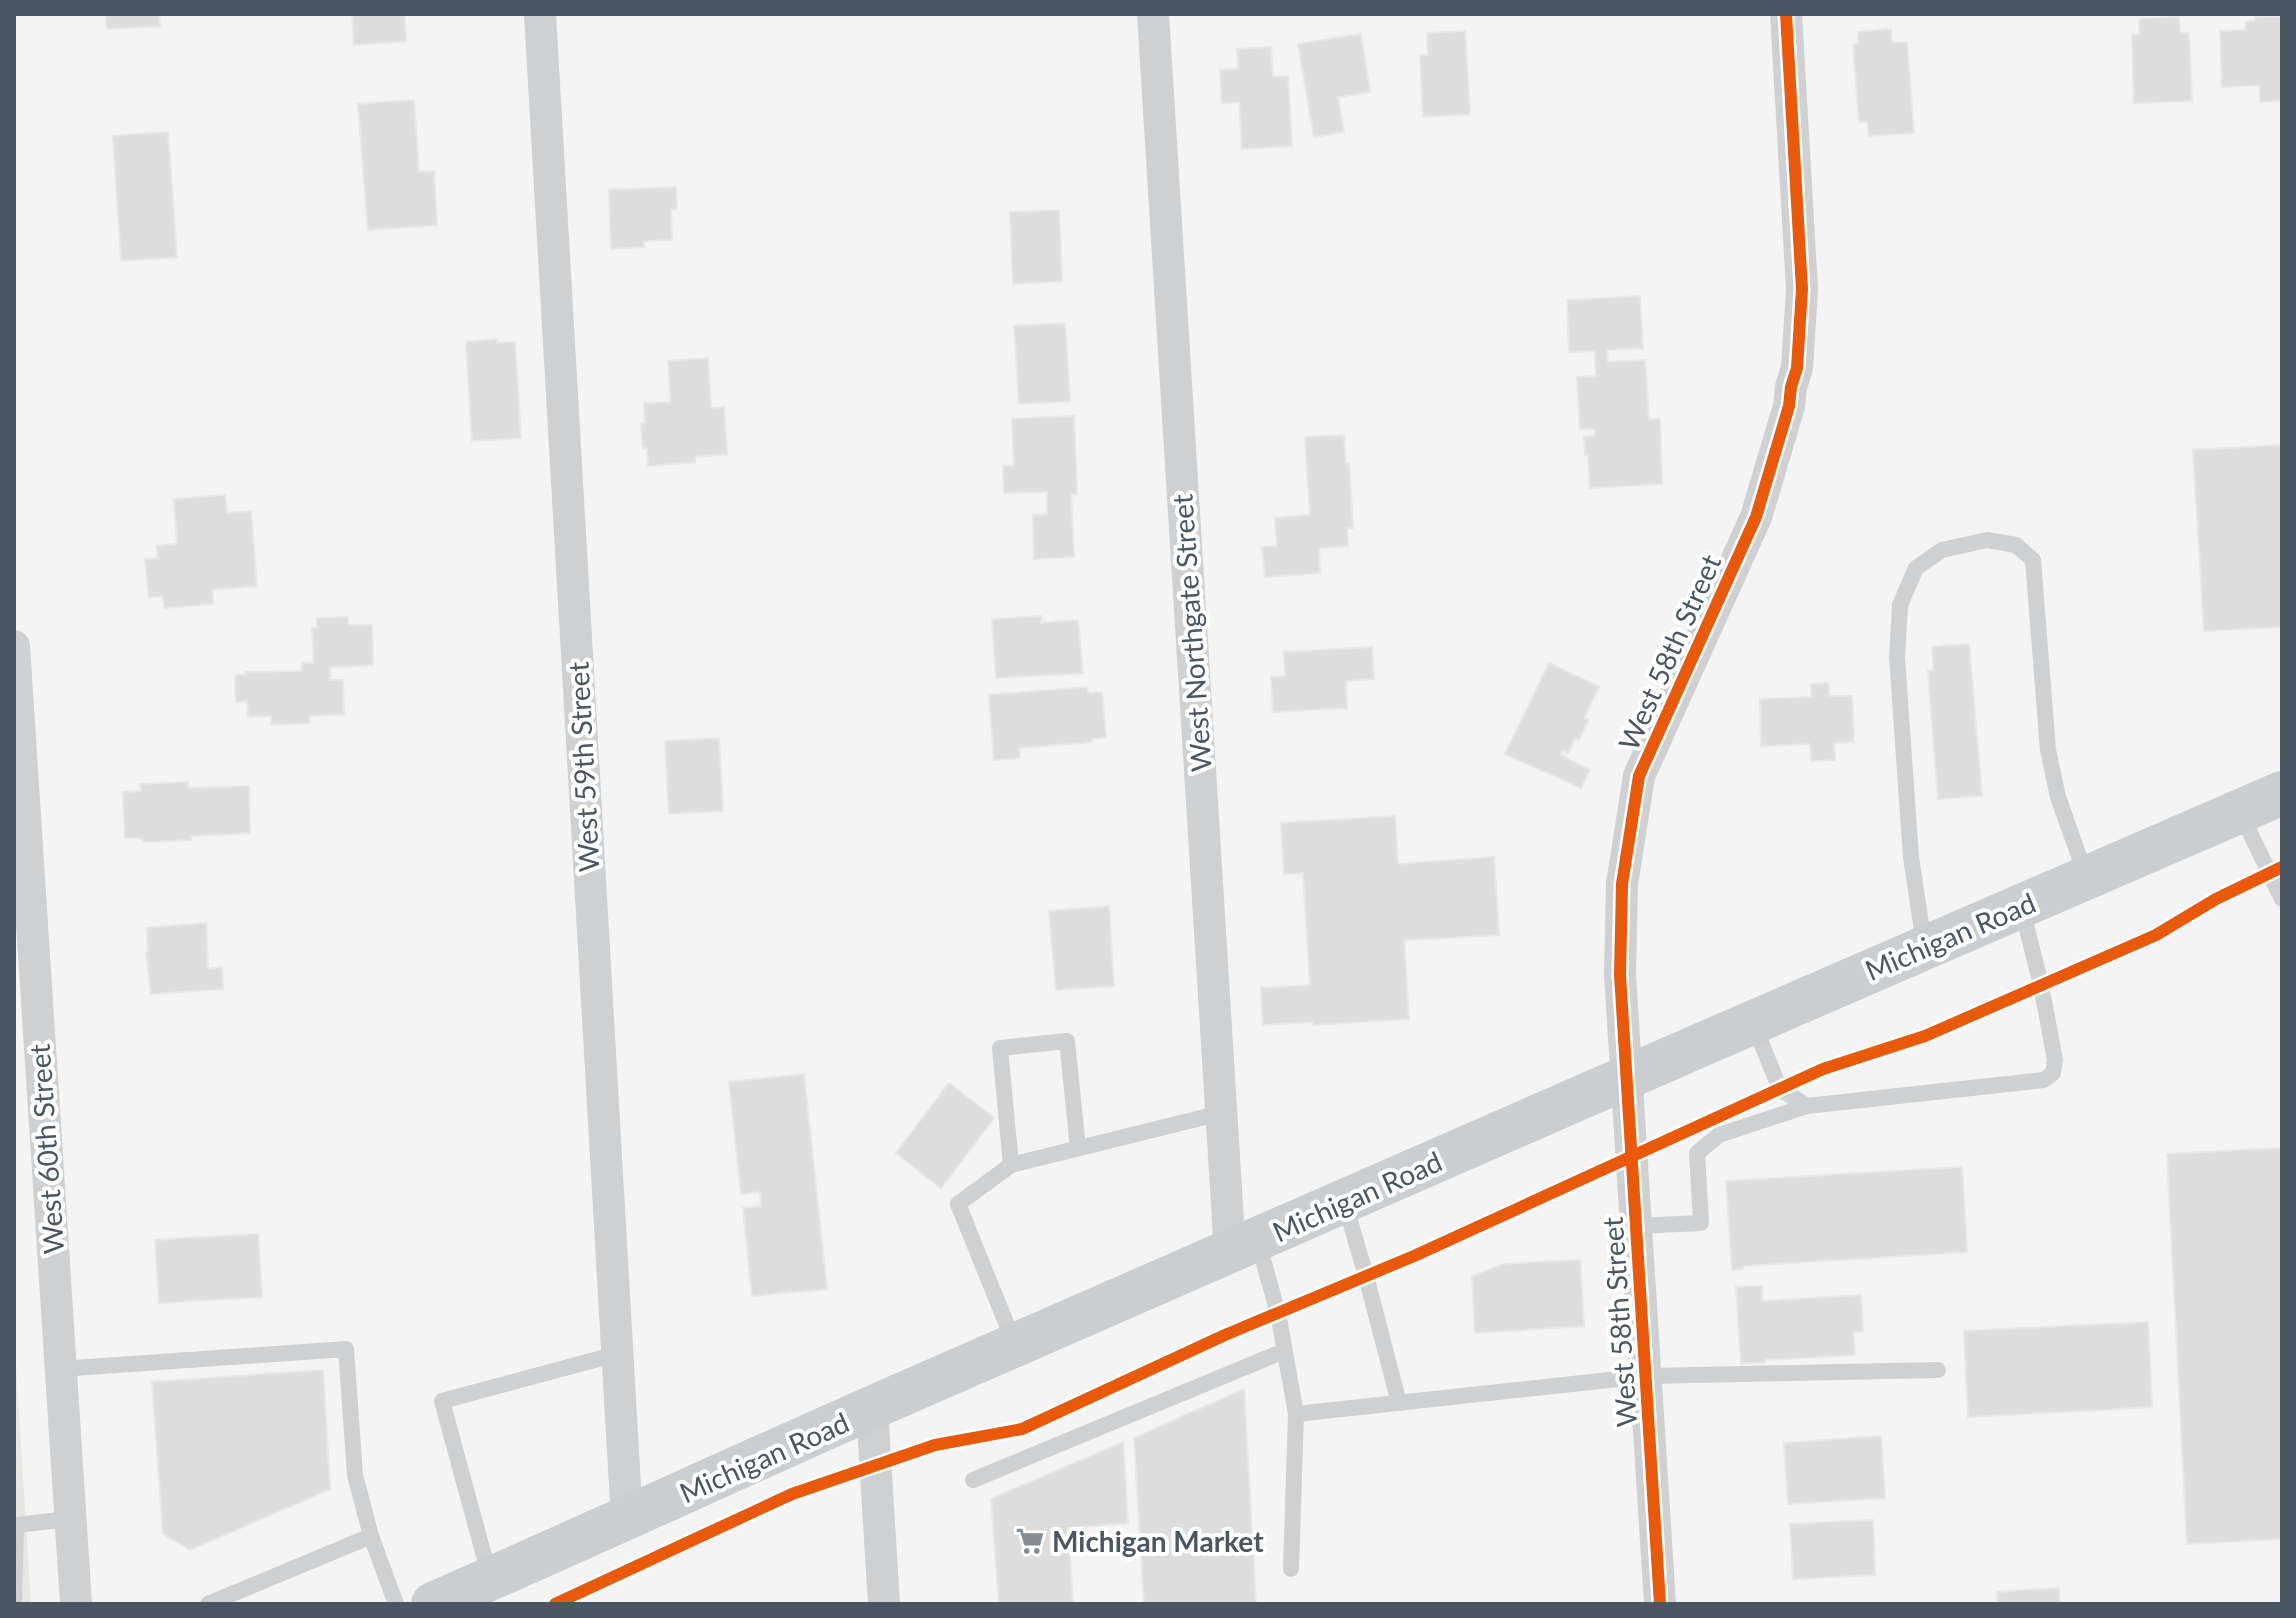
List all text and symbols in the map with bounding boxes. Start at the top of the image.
street label: West Northgate Street [1164,493,1218,773]
street label: West 58th Street [1611,549,1727,755]
street label: West 59th Street [561,661,605,873]
street label: Michigan Road [1860,885,2040,987]
street label: West 60th Street [22,1043,70,1255]
street label: Michigan Road [1267,1144,1447,1248]
street label: West 58th Street [1595,1216,1643,1428]
street label: Michigan Road [674,1405,854,1509]
place label: Michigan Market [1052,1524,1264,1558]
supermarket icon: Michigan Market [1015,1526,1045,1556]

